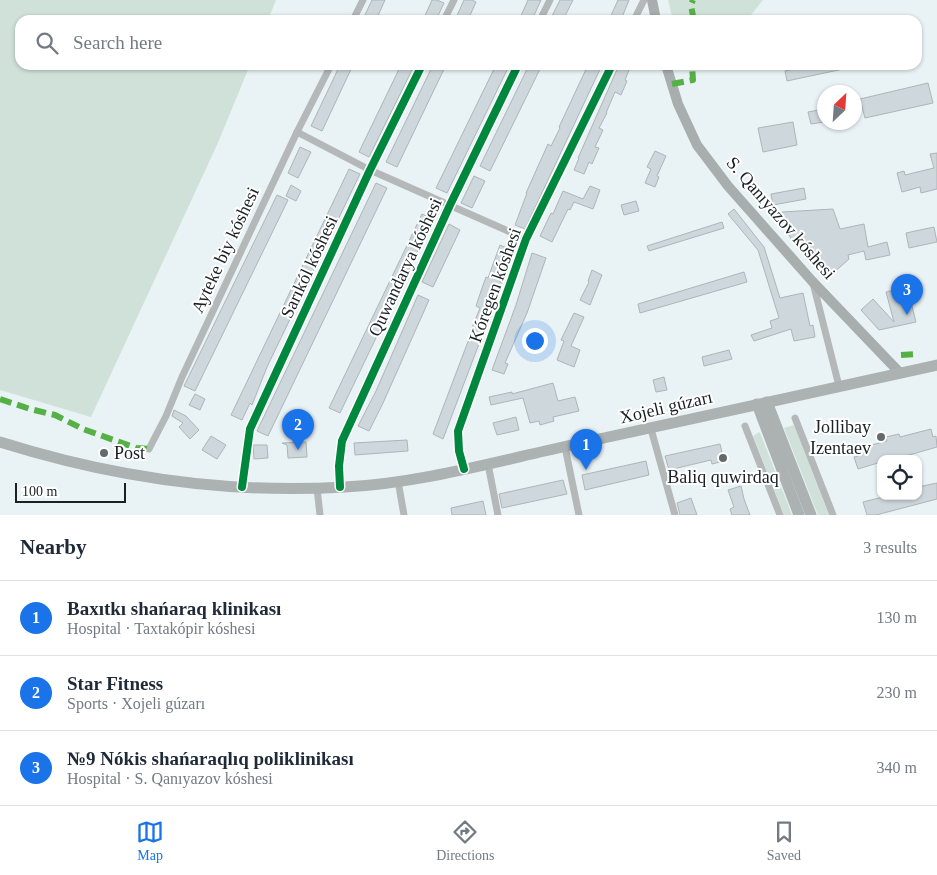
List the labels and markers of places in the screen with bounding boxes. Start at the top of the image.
pin: 3 [891,274,923,315]
pin: 2 [282,409,314,450]
place label: Jollibay Izentaev [810,417,871,458]
pin: 1 [570,429,602,470]
marker: Jollibay Izentaev [875,431,887,443]
place label: Post [114,443,145,463]
marker: Post [98,447,110,459]
marker: Baliq quwirdaq [717,452,729,464]
place label: Baliq quwirdaq [667,467,779,487]

